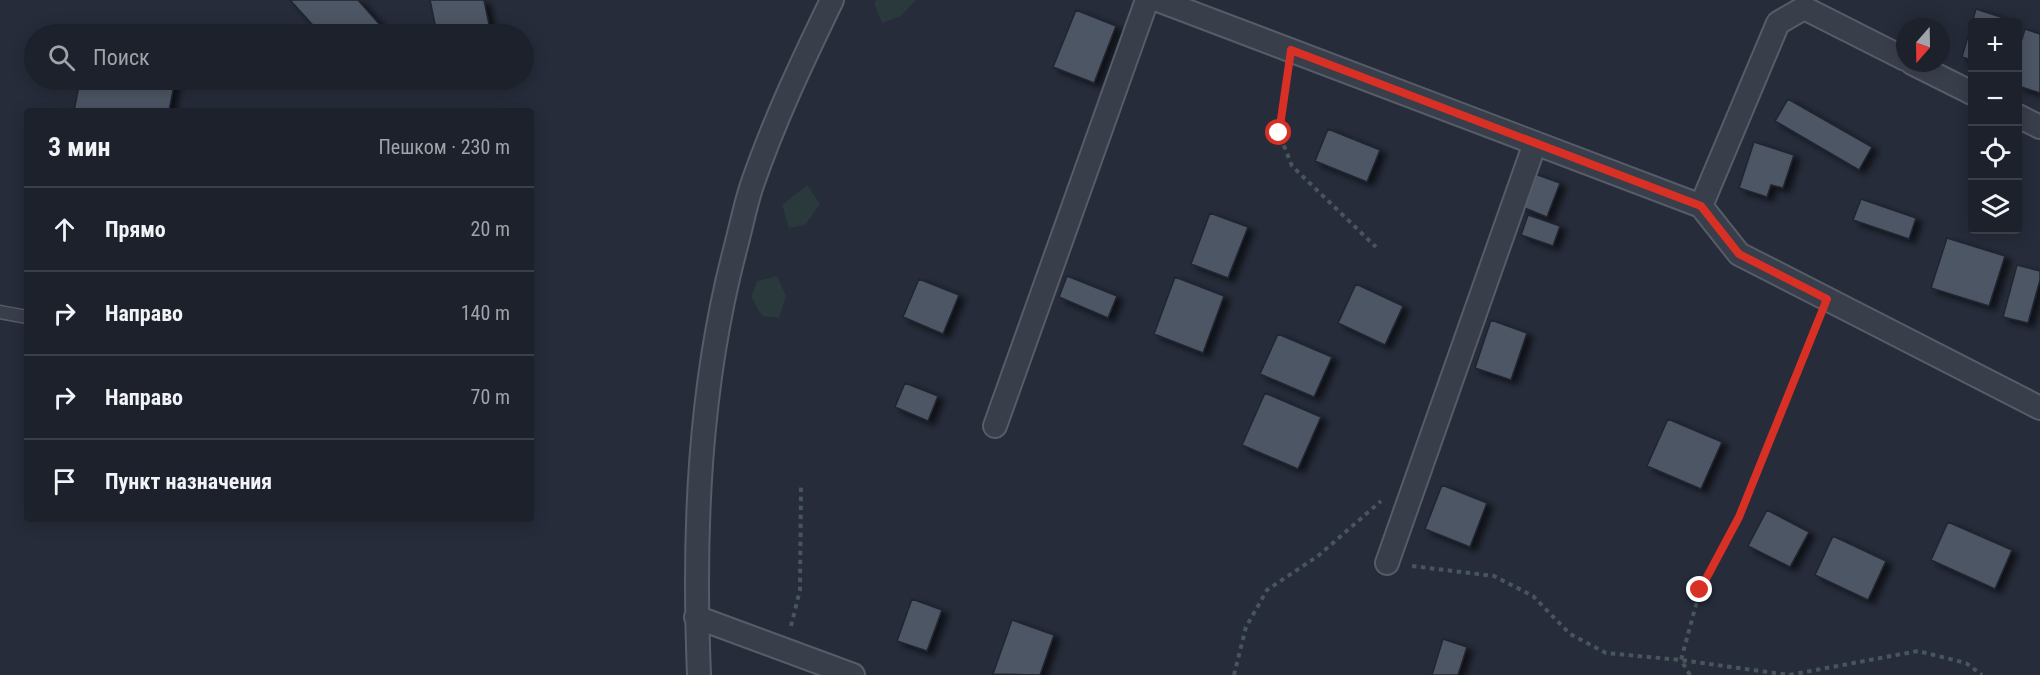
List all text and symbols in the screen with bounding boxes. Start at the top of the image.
north arrow [1896,18,1950,72]
map controls [1968,18,2022,234]
button: + [1968,18,2022,72]
search box [24,24,534,90]
icon: search [45,41,78,74]
text: Поиск [93,45,150,70]
button: − [1968,72,2022,126]
route start [1265,119,1291,145]
button: locate [1968,126,2022,180]
text: 3 мин [48,132,110,162]
text: Пешком · 230 m [378,135,510,159]
button: layers [1968,180,2022,234]
icon: ahead [48,213,81,246]
text: Прямо [105,217,166,242]
text: 20 m [471,217,510,241]
icon: right [48,297,81,330]
text: Направо [105,301,183,326]
text: 140 m [461,301,510,325]
icon: right [48,381,81,414]
text: Направо [105,385,183,410]
text: 70 m [471,385,510,409]
icon: arrive [48,465,81,498]
text: Пункт назначения [105,469,272,494]
route end [1686,576,1712,602]

